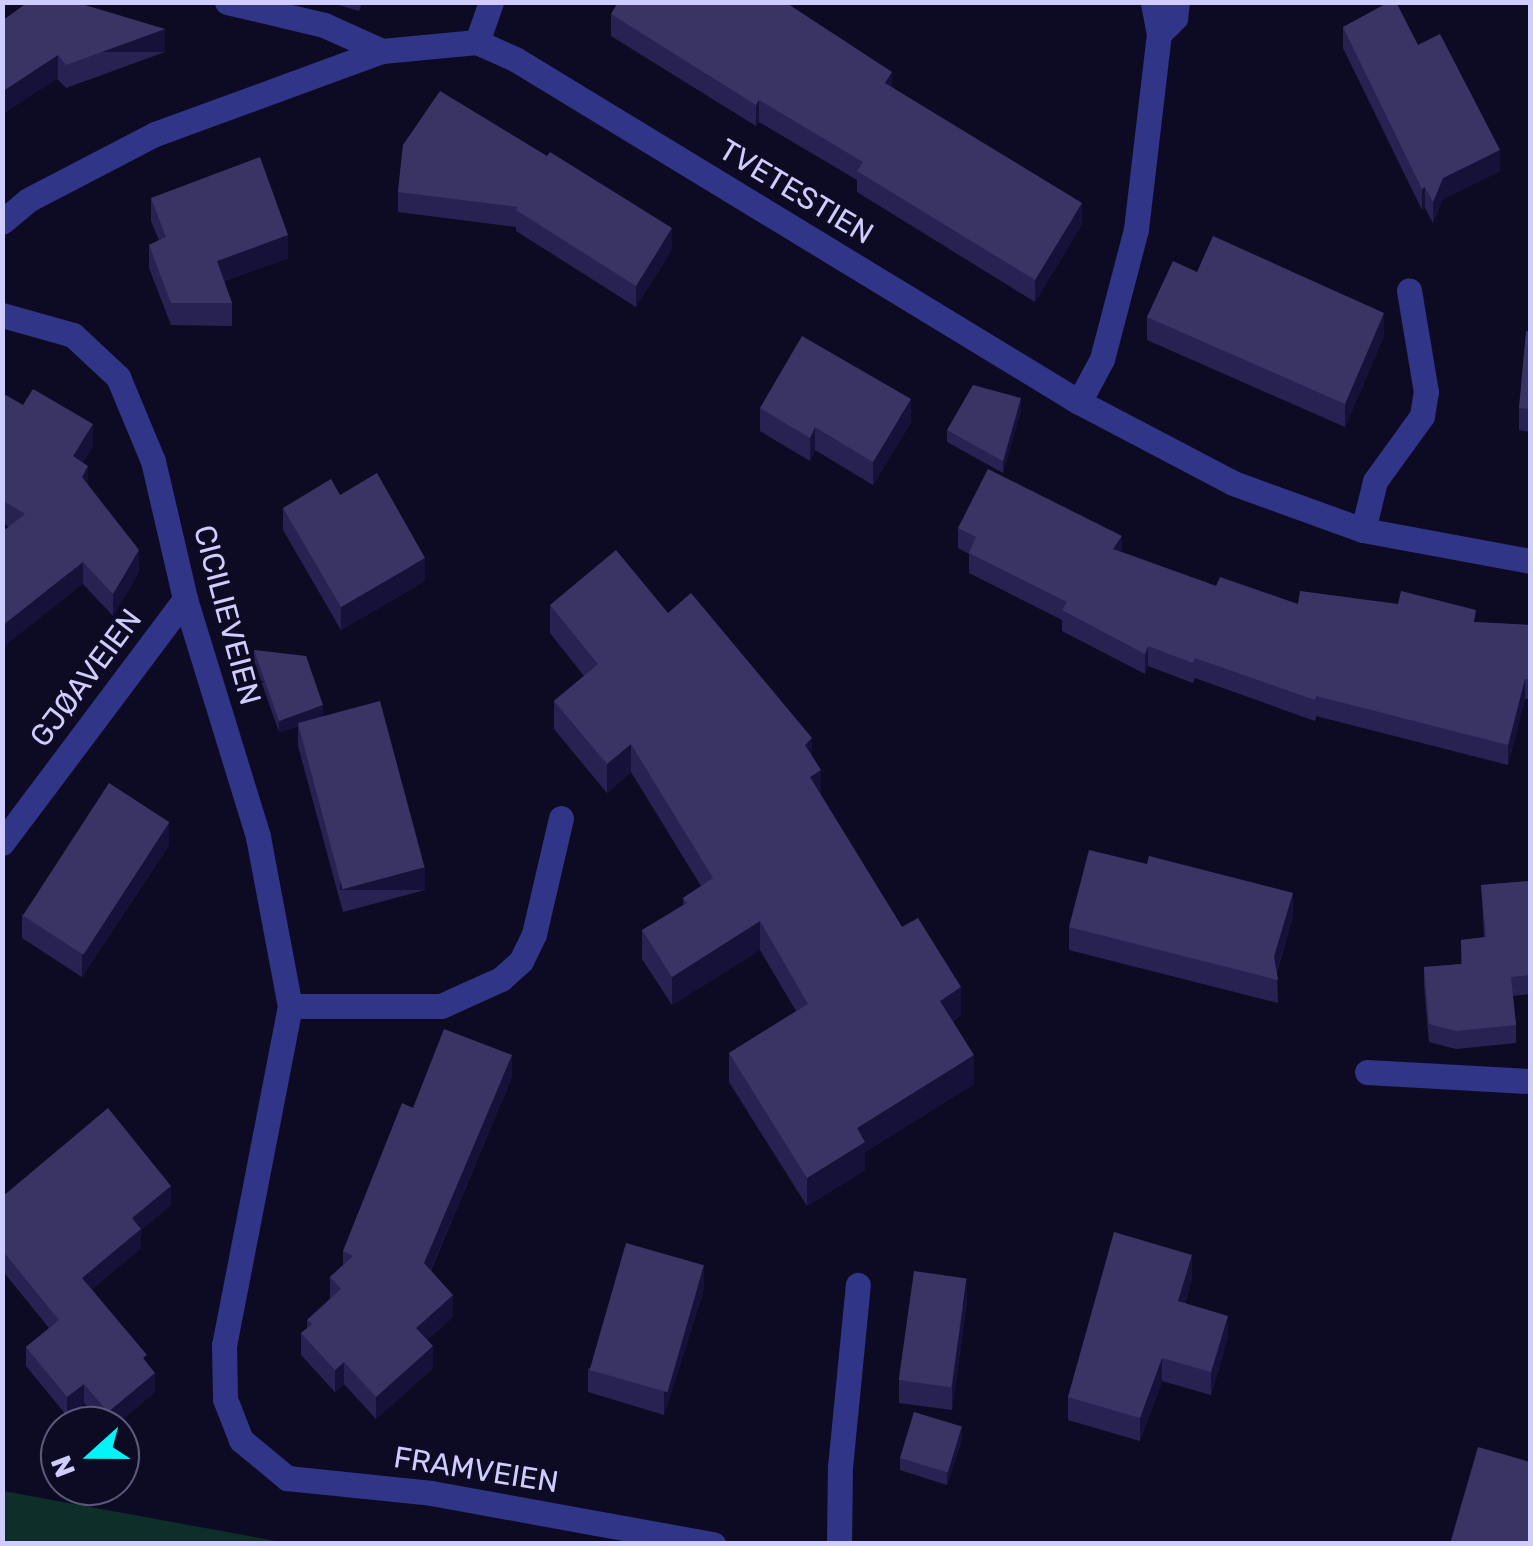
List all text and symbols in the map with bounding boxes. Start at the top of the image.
street label: TVETESTIEN [712,132,880,252]
street label: CICILIEVEIEN [186,521,268,709]
street label: GJØAVEIEN [23,602,149,754]
north arrow [40,1406,140,1506]
street label: FRAMVEIEN [391,1439,561,1501]
text: N [44,1451,82,1482]

